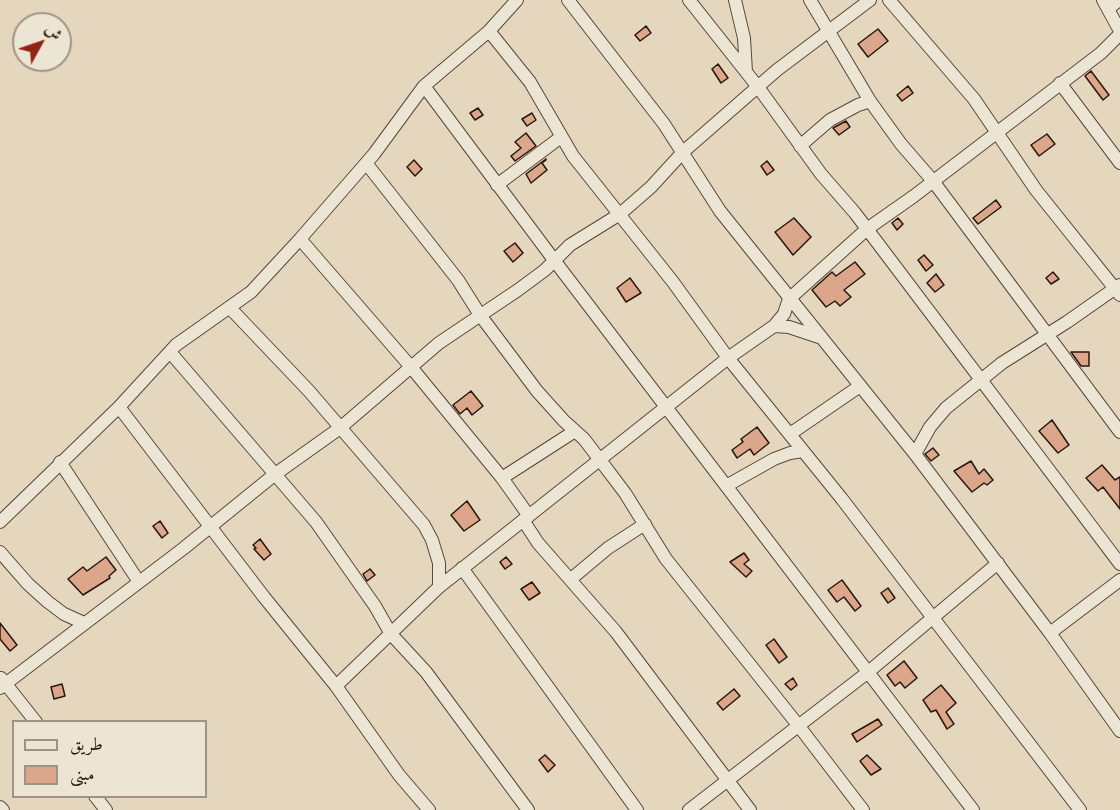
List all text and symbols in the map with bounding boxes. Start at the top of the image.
north arrow [12,12,72,72]
text: ش [40,18,69,46]
legend [12,720,207,798]
text: طريق [70,730,103,757]
text: مبنى [70,760,95,787]

